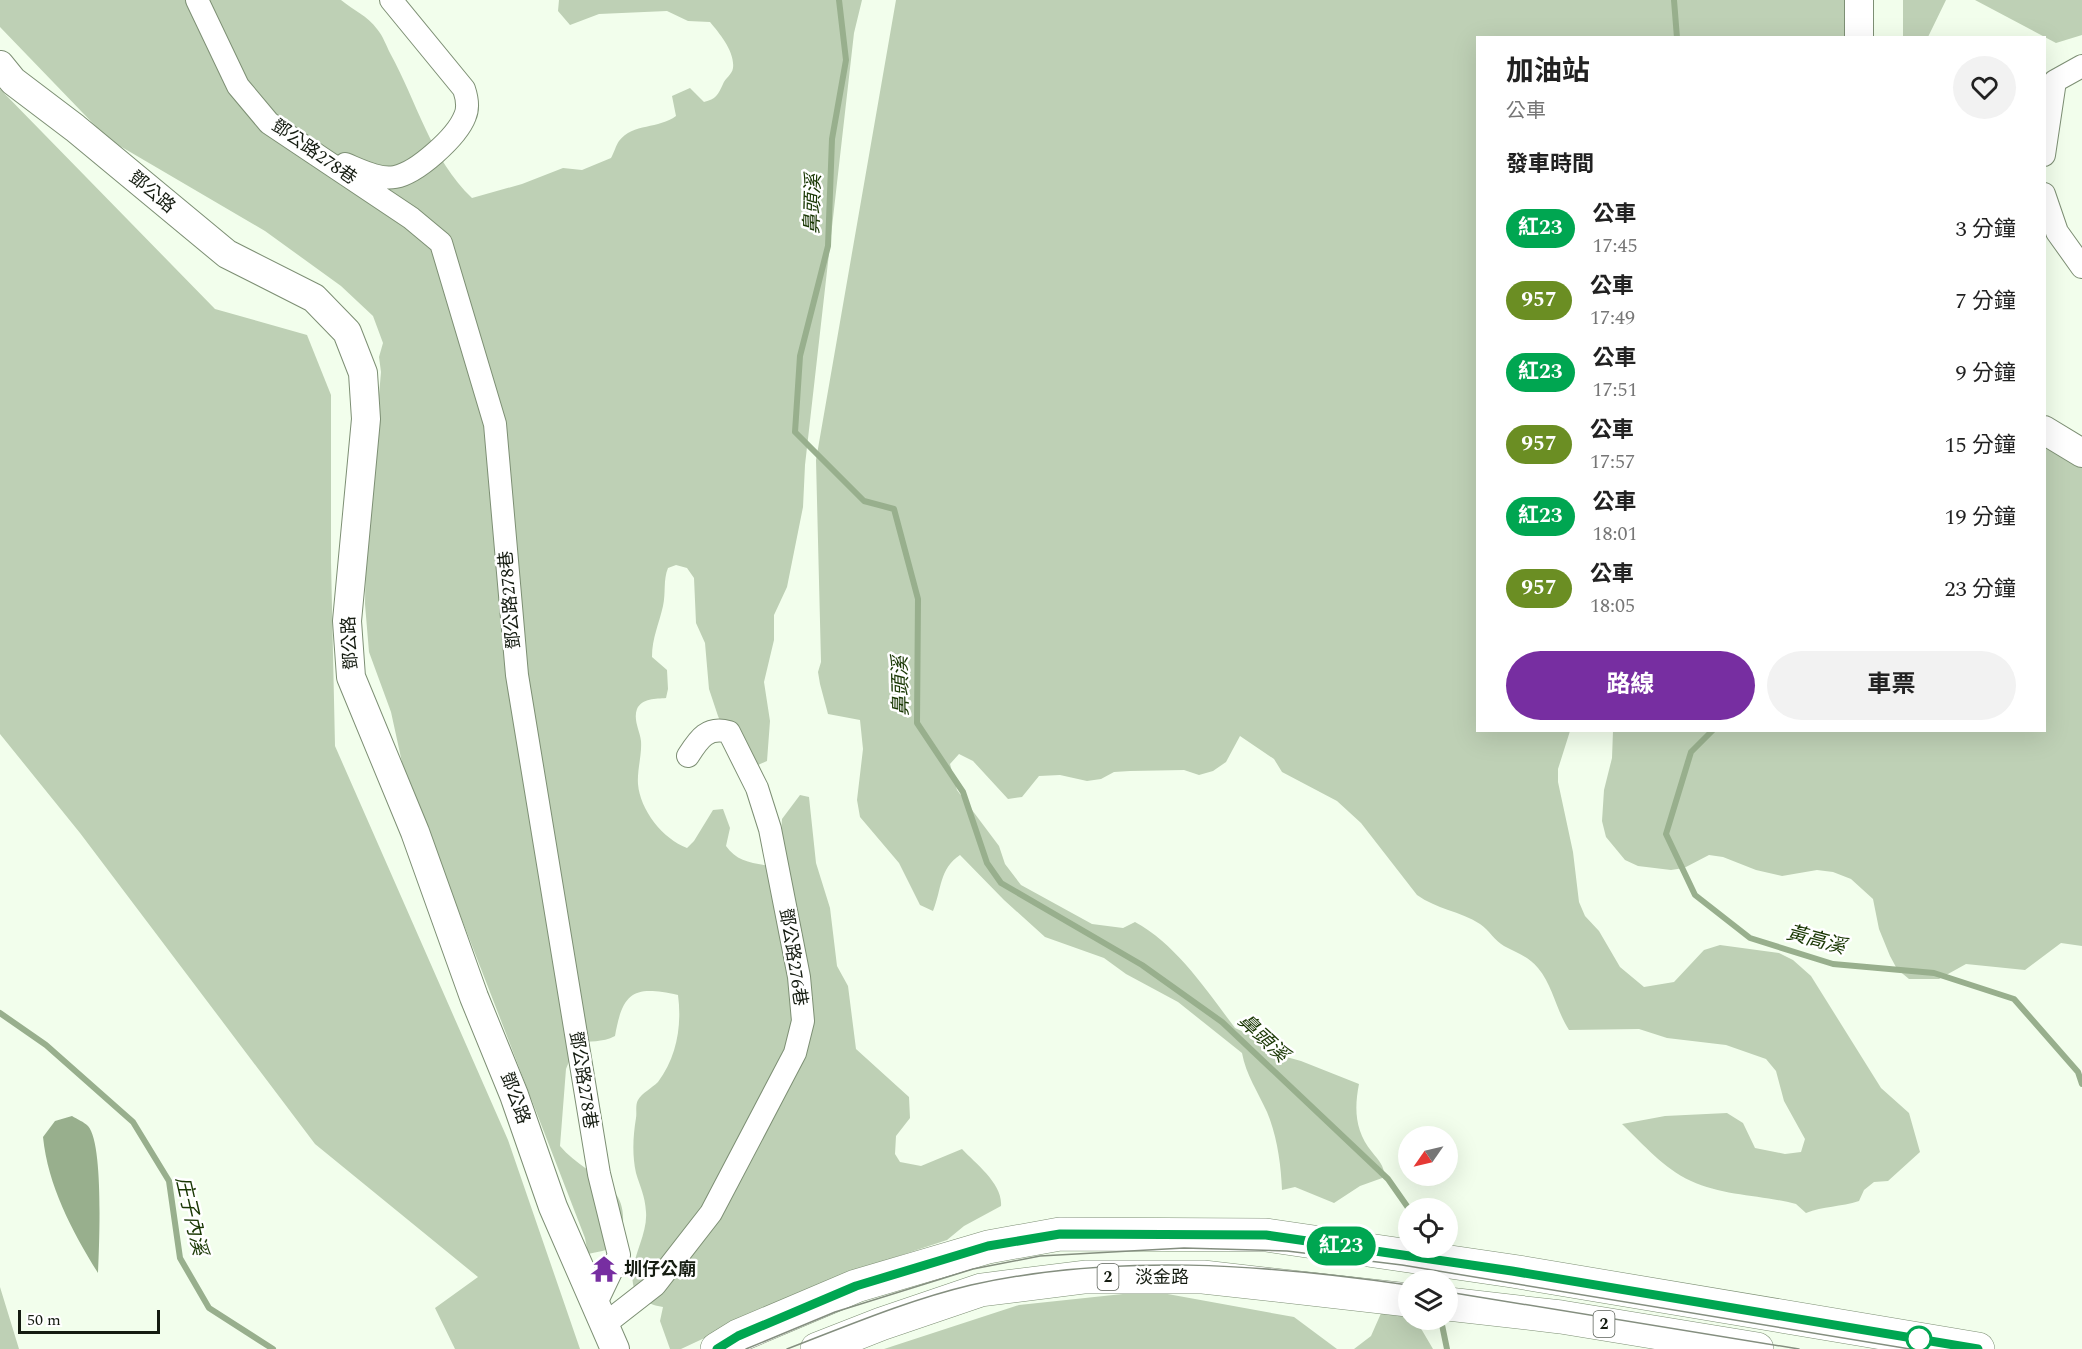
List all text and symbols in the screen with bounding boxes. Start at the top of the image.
text: 加油站 [1506,50,1590,93]
button: heart [1953,56,2016,119]
text: 公車 [1506,96,1546,126]
street label: 鄧公路278巷 [266,113,362,191]
text: 發車時間 [1506,148,1594,181]
street label: 鄧公路 [123,164,181,220]
water label: 鼻頭溪 [797,170,829,235]
text: 公車 [1593,198,1637,231]
text: 紅23 [1518,212,1563,244]
text: 3 分鐘 [1955,213,2016,246]
text: 17:45 [1593,231,1638,261]
text: 公車 [1590,270,1634,303]
text: 957 [1521,284,1557,316]
text: 7 分鐘 [1955,285,2016,318]
text: 17:49 [1590,303,1635,333]
text: 公車 [1593,342,1637,375]
text: 紅23 [1518,356,1563,388]
text: 9 分鐘 [1955,357,2016,390]
text: 17:51 [1593,375,1638,405]
text: 公車 [1590,414,1634,447]
text: 957 [1521,428,1557,460]
text: 15 分鐘 [1944,429,2016,462]
text: 17:57 [1590,447,1635,477]
text: 公車 [1593,486,1637,519]
text: 紅23 [1518,500,1563,532]
text: 19 分鐘 [1944,501,2016,534]
text: 18:01 [1593,519,1638,549]
street label: 鄧公路278巷 [492,550,528,650]
text: 公車 [1590,558,1634,591]
text: 957 [1521,572,1557,604]
text: 23 分鐘 [1944,573,2016,606]
text: 18:05 [1590,591,1635,621]
street label: 鄧公路 [335,615,365,671]
button: 路線 [1506,651,1755,720]
button: 車票 [1767,651,2016,720]
water label: 鼻頭溪 [885,653,917,716]
street label: 鄧公路276巷 [772,906,814,1008]
water label: 黃高溪 [1783,918,1852,963]
water label: 鼻頭溪 [1231,1007,1297,1071]
street label: 鄧公路278巷 [562,1029,604,1131]
street label: 鄧公路 [493,1068,537,1128]
north arrow [1398,1126,1458,1186]
map controls [1398,1126,1458,1330]
water label: 庄子內溪 [167,1174,215,1261]
button: locate [1398,1198,1458,1258]
line badge: 紅23 [1306,1226,1376,1266]
text: 紅23 [1319,1230,1363,1262]
temple icon: 圳仔公廟 [589,1254,619,1284]
place label: 圳仔公廟 [624,1256,696,1283]
road number: 2 [1098,1264,1118,1290]
street label: 淡金路 [1135,1264,1189,1291]
button: layers [1398,1270,1458,1330]
scale bar [18,1307,160,1334]
text: 50 m [27,1308,61,1332]
road number: 2 [1594,1311,1614,1337]
unlabelled marker [1906,1326,1932,1349]

